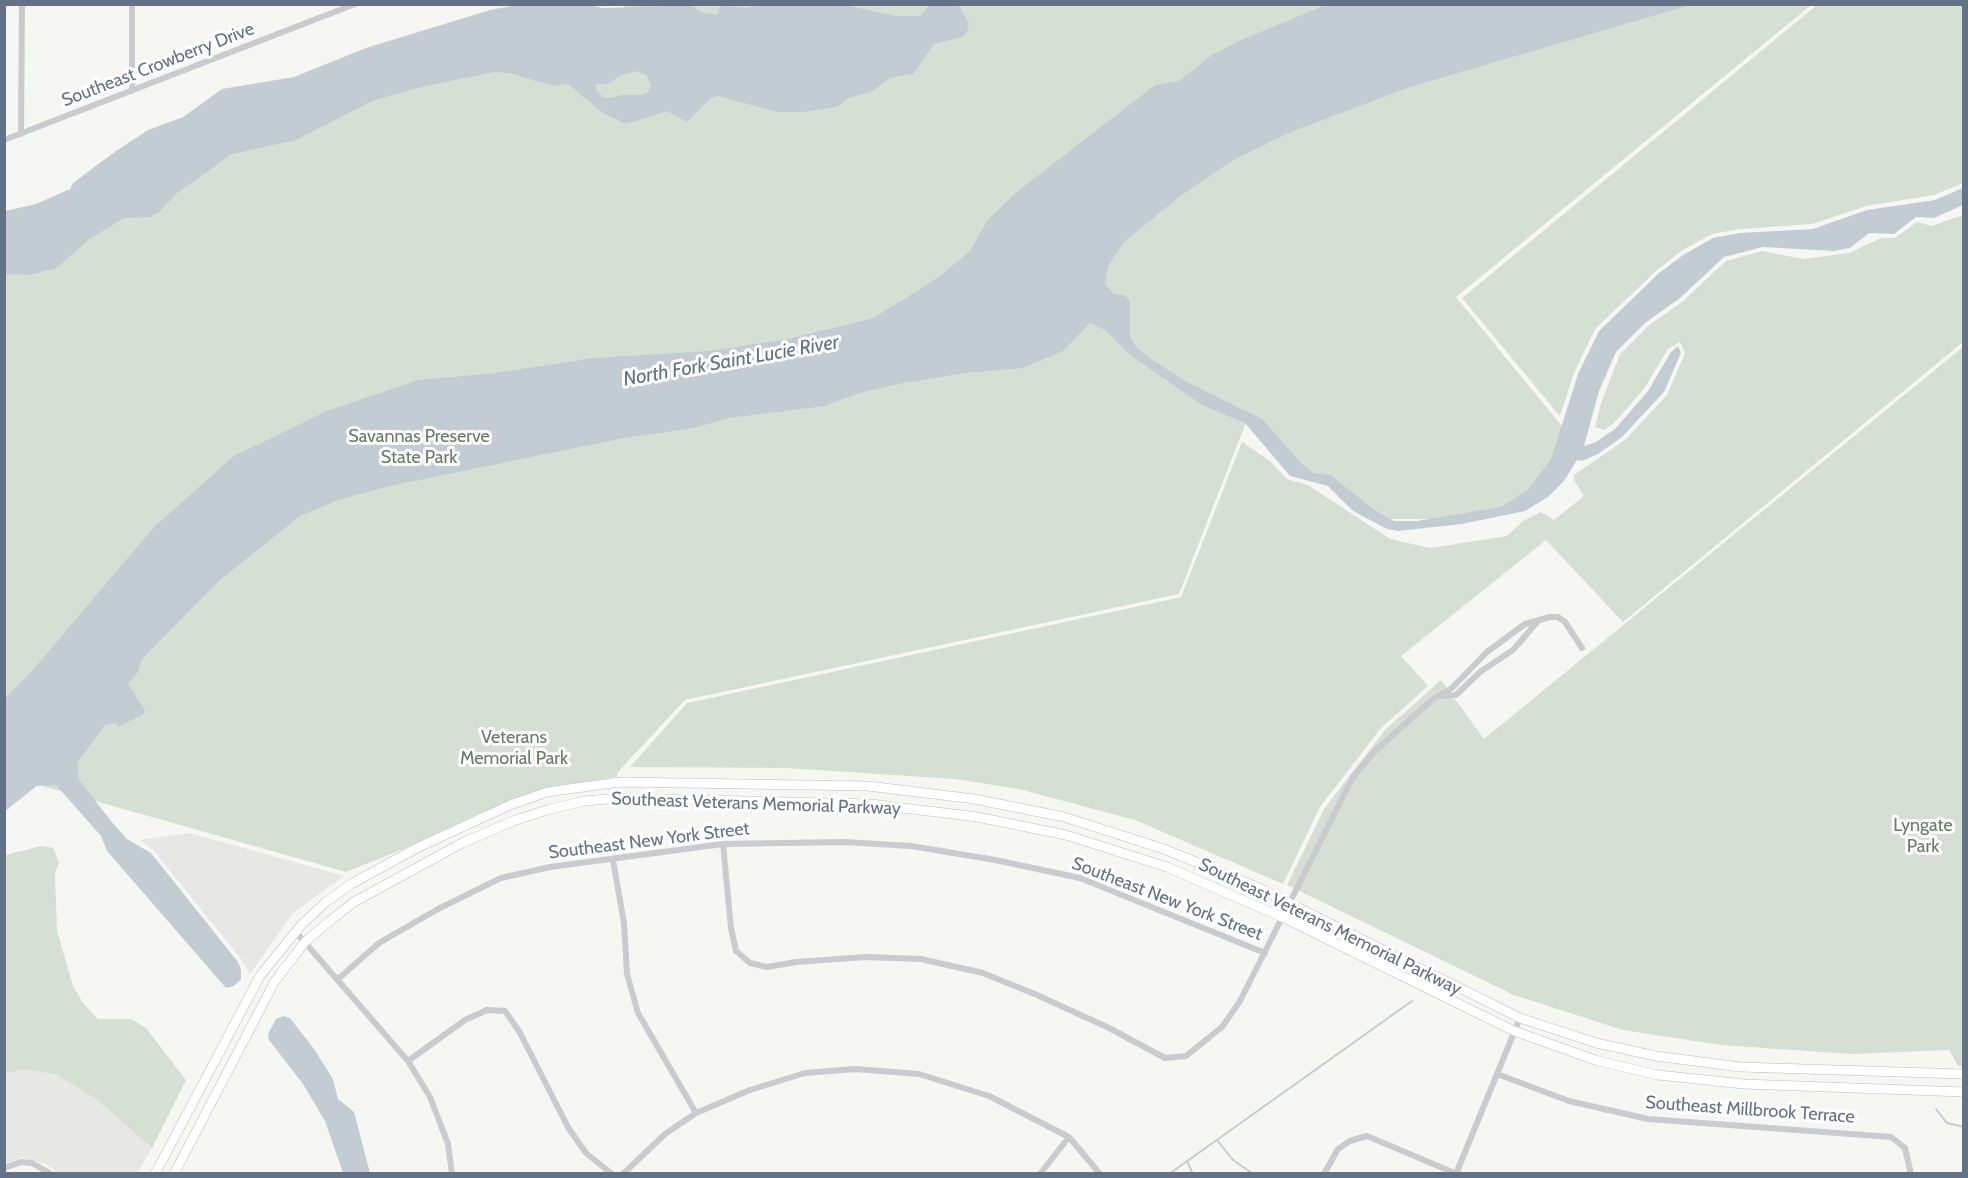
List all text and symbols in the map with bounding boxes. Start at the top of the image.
street label: Southeast Crowberry Drive [59,18,257,112]
water label: North Fork Saint Lucie River [621,330,841,392]
park label: Savannas Preserve State Park [348,426,490,468]
park label: Veterans Memorial Park [460,727,568,770]
street label: Southeast Veterans Memorial Parkway [611,788,901,820]
park label: Lyngate Park [1893,815,1953,858]
street label: Southeast New York Street [547,818,751,864]
street label: Southeast New York Street [1069,853,1265,945]
street label: Southeast Veterans Memorial Parkway [1195,854,1465,1000]
street label: Southeast Millbrook Terrace [1645,1092,1855,1128]

